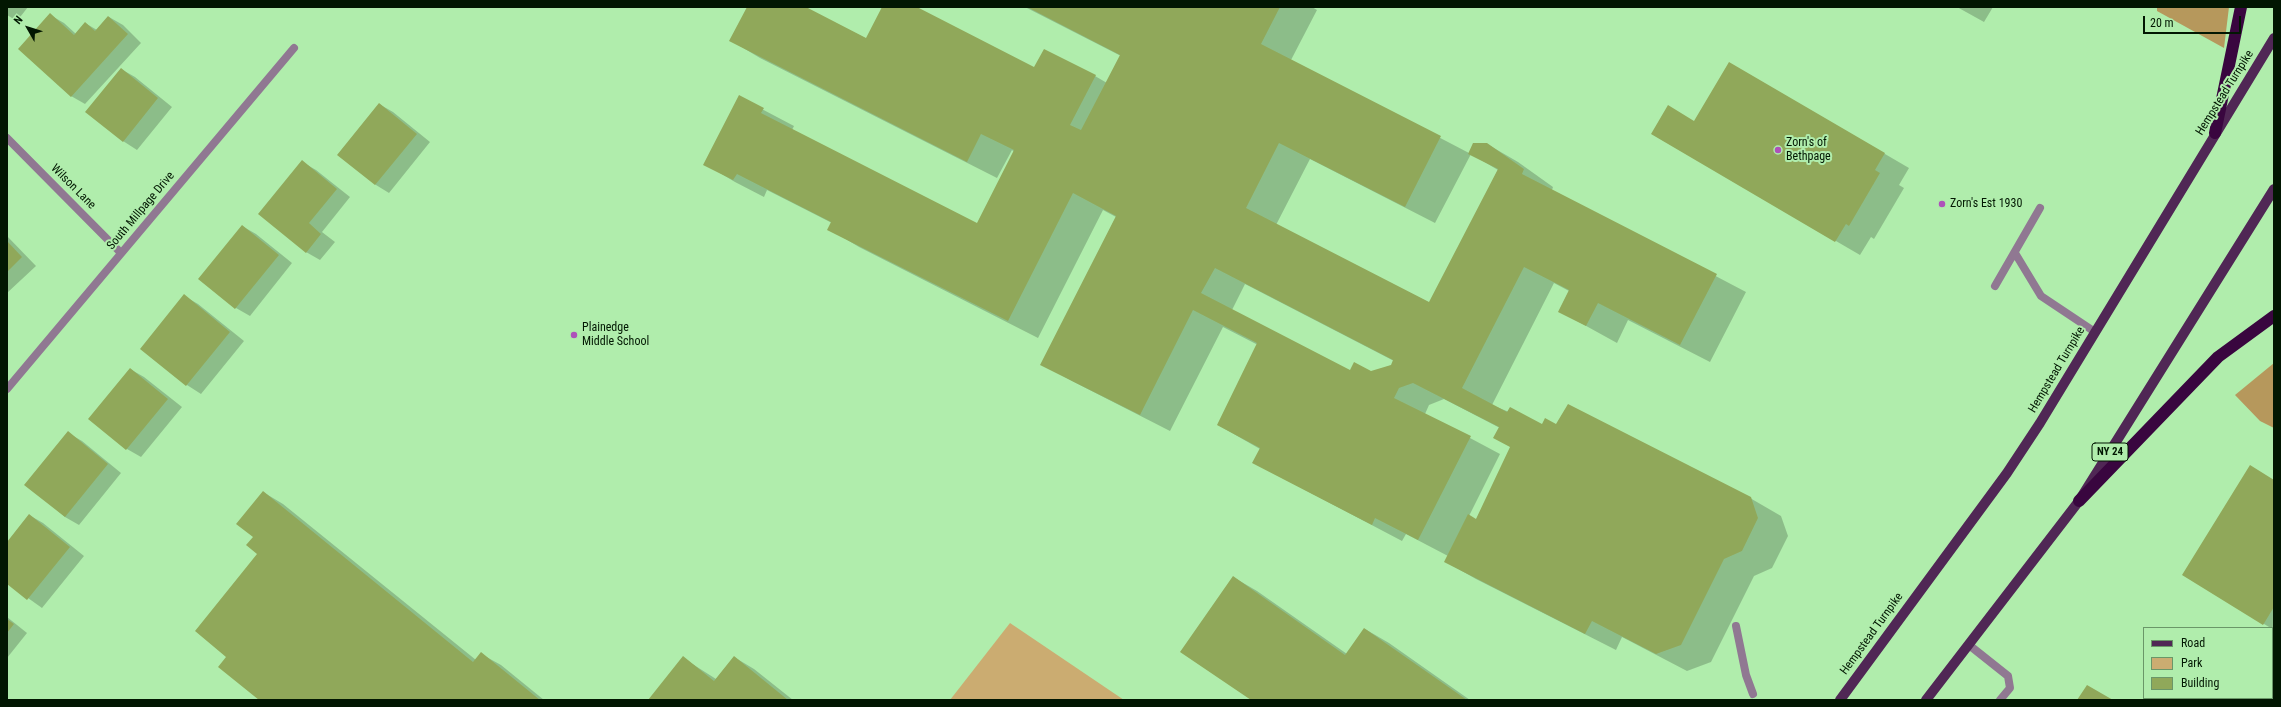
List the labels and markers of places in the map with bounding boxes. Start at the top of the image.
place label: Zorn's of Bethpage [1786,136,1831,164]
marker: Zorn's of Bethpage [1773,145,1783,155]
place label: Zorn's Est 1930 [1950,197,2022,211]
marker: Zorn's Est 1930 [1937,199,1947,209]
place label: Plainedge Middle School [582,321,649,349]
marker: Plainedge Middle School [569,330,579,340]

